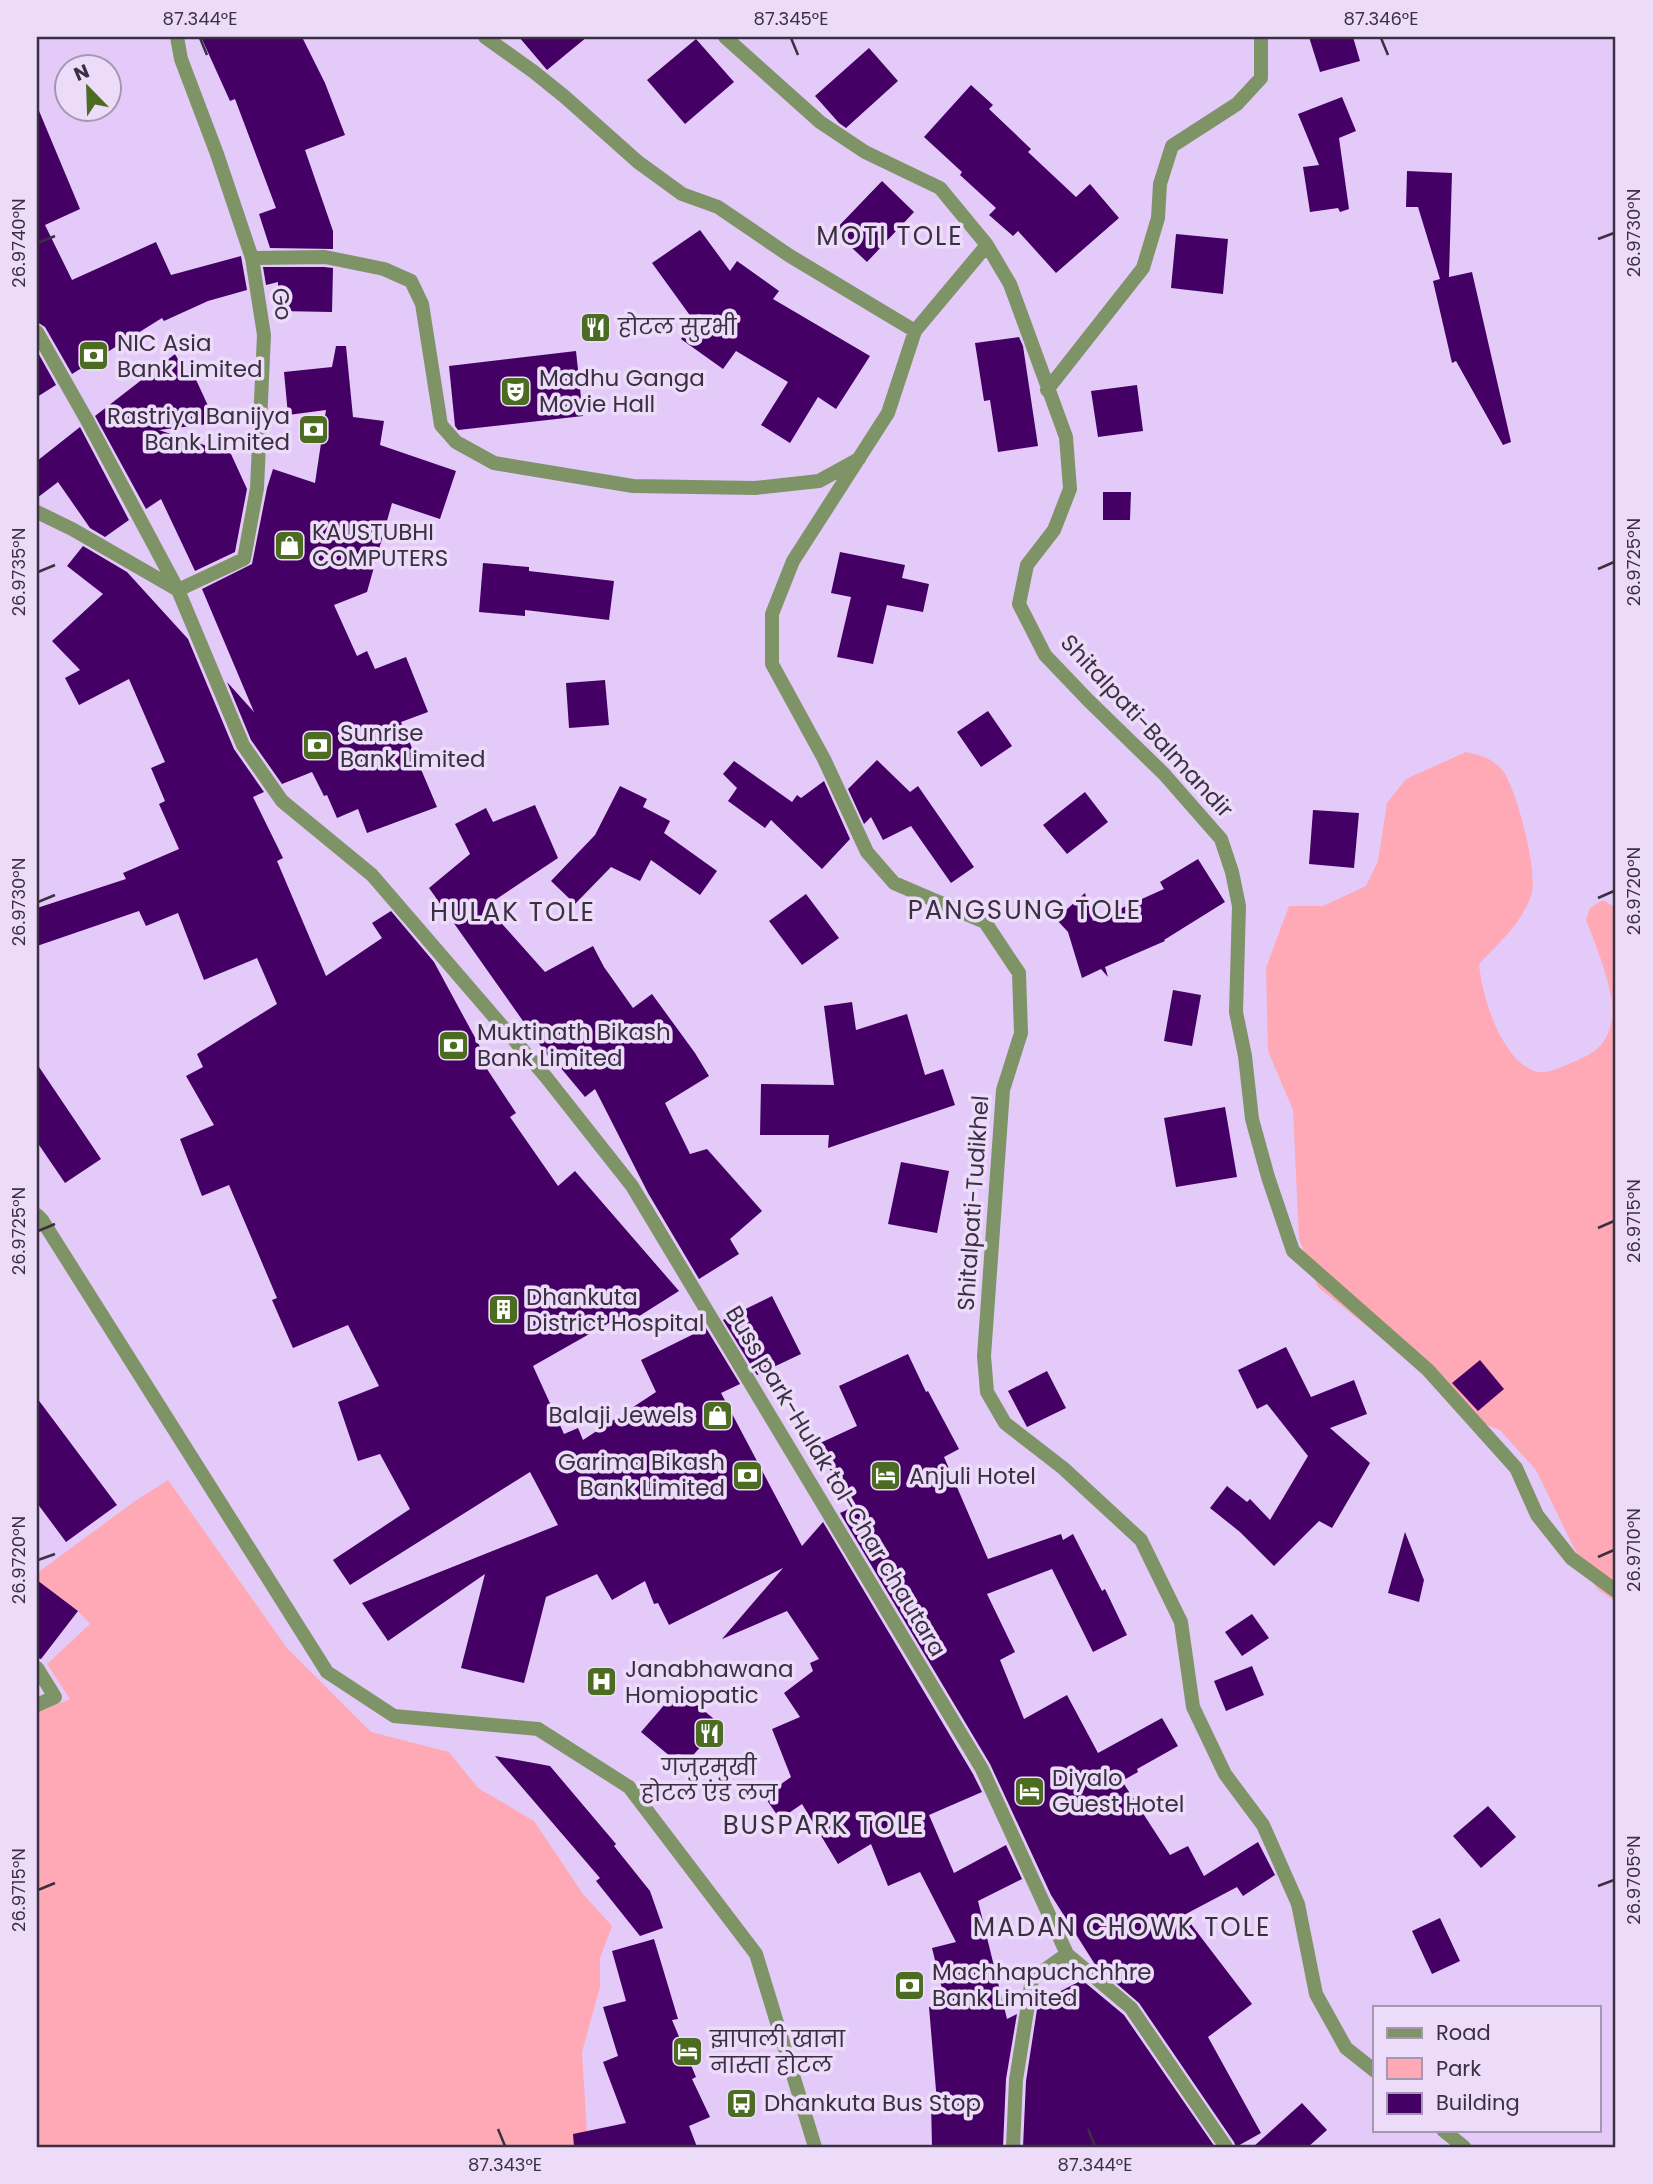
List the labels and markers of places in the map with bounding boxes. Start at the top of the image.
restaurant icon: होटल सुरभी [578,310,612,344]
place label: होटल सुरभी [617,311,738,343]
place label: NIC Asia Bank Limited [117,327,262,385]
bank icon: NIC Asia Bank Limited [77,339,111,373]
place label: Madhu Ganga Movie Hall [539,362,705,420]
theatre icon: Madhu Ganga Movie Hall [499,374,533,408]
place label: Rastriya Banijya Bank Limited [107,400,290,458]
bank icon: Rastriya Banijya Bank Limited [296,412,330,446]
place label: KAUSTUBHI COMPUTERS [312,516,448,574]
shop icon: KAUSTUBHI COMPUTERS [272,528,306,562]
place label: Sunrise Bank Limited [340,717,485,775]
bank icon: Sunrise Bank Limited [300,729,334,763]
place label: Muktinath Bikash Bank Limited [477,1016,671,1074]
bank icon: Muktinath Bikash Bank Limited [437,1028,471,1062]
place label: Dhankuta District Hospital [526,1281,704,1339]
building icon: Dhankuta District Hospital [486,1293,520,1327]
shop icon: Balaji Jewels [700,1398,734,1432]
place label: Balaji Jewels [548,1399,694,1431]
place label: Garima Bikash Bank Limited [558,1446,725,1504]
bank icon: Garima Bikash Bank Limited [731,1458,765,1492]
hotel icon: Anjuli Hotel [869,1459,903,1493]
place label: Anjuli Hotel [909,1460,1036,1492]
place label: Janabhawana Homiopatic [625,1653,794,1711]
hospital icon: Janabhawana Homiopatic [585,1665,619,1699]
restaurant icon: गजुरमुखी होटल एंड लज [692,1716,726,1750]
place label: गजुरमुखी होटल एंड लज [640,1751,778,1809]
place label: Diyalo Guest Hotel [1052,1762,1184,1820]
hotel icon: Diyalo Guest Hotel [1012,1774,1046,1808]
place label: Machhapuchchhre Bank Limited [932,1956,1152,2014]
bank icon: Machhapuchchhre Bank Limited [892,1968,926,2002]
place label: झापाली खाना नास्ता होटल [709,2023,846,2081]
hotel icon: झापाली खाना नास्ता होटल [670,2035,704,2069]
bus stop icon: Dhankuta Bus Stop [724,2086,758,2120]
place label: Dhankuta Bus Stop [764,2087,981,2119]

